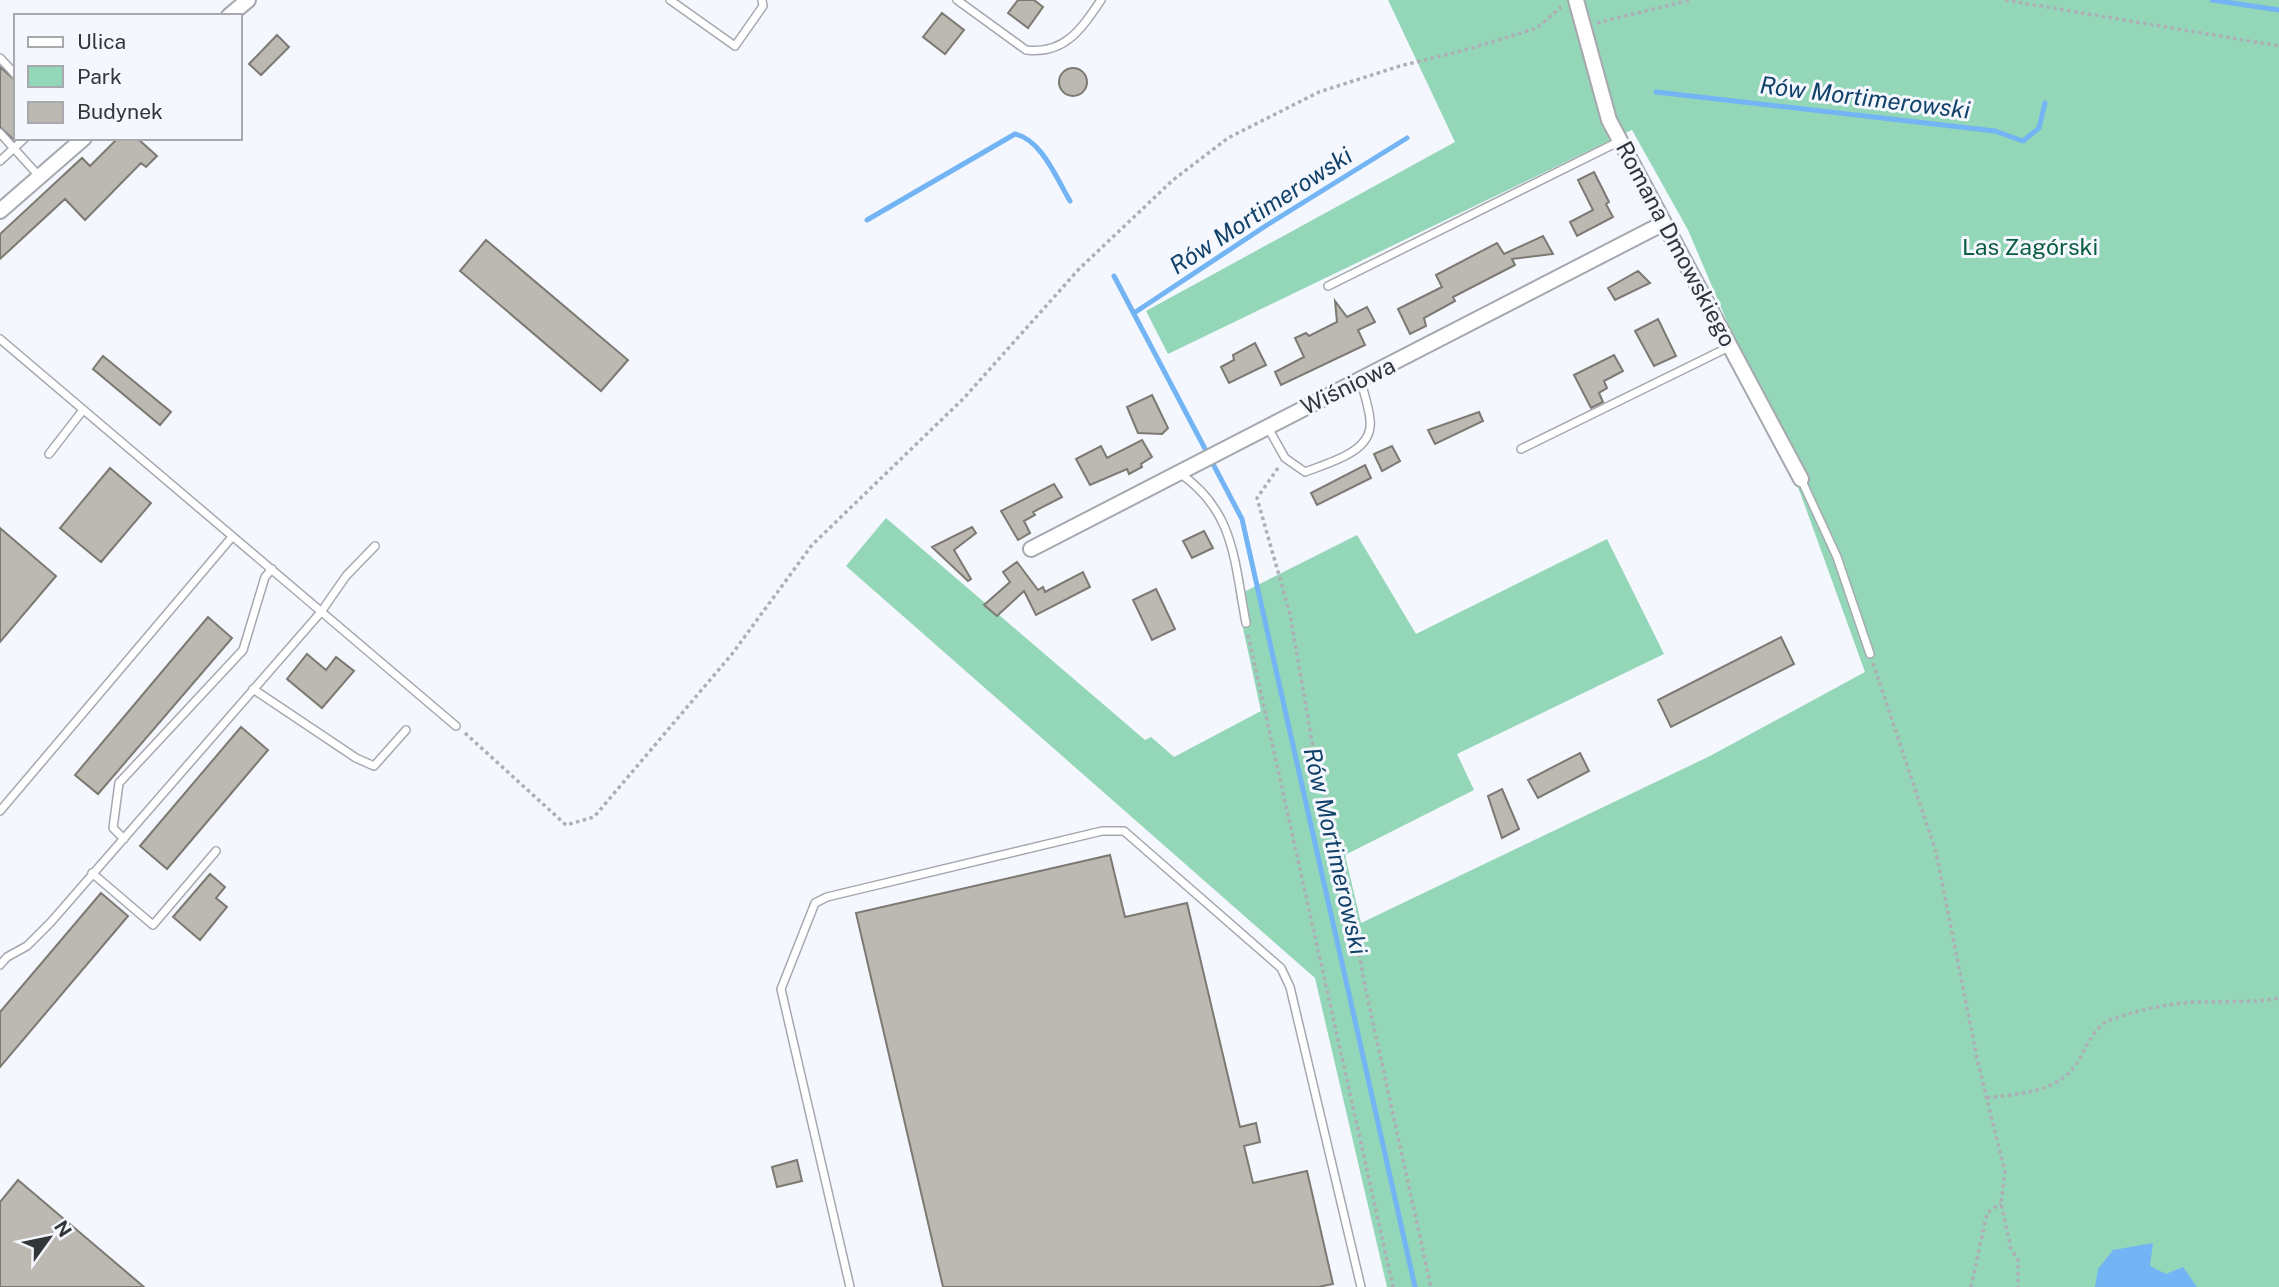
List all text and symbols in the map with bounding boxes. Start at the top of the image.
legend [14,14,242,140]
text: Ulica [77,29,126,54]
text: Park [77,64,122,89]
water label: Rów Mortimerowski [1758,70,1972,124]
text: Budynek [77,99,163,124]
street label: Romana Dmowskiego [1611,136,1742,351]
water label: Rów Mortimerowski [1164,141,1357,280]
park label: Las Zagórski [1962,233,2098,260]
street label: Wiśniowa [1296,351,1399,420]
water label: Rów Mortimerowski [1299,745,1373,957]
north arrow [14,1203,84,1273]
text: N [50,1217,77,1241]

